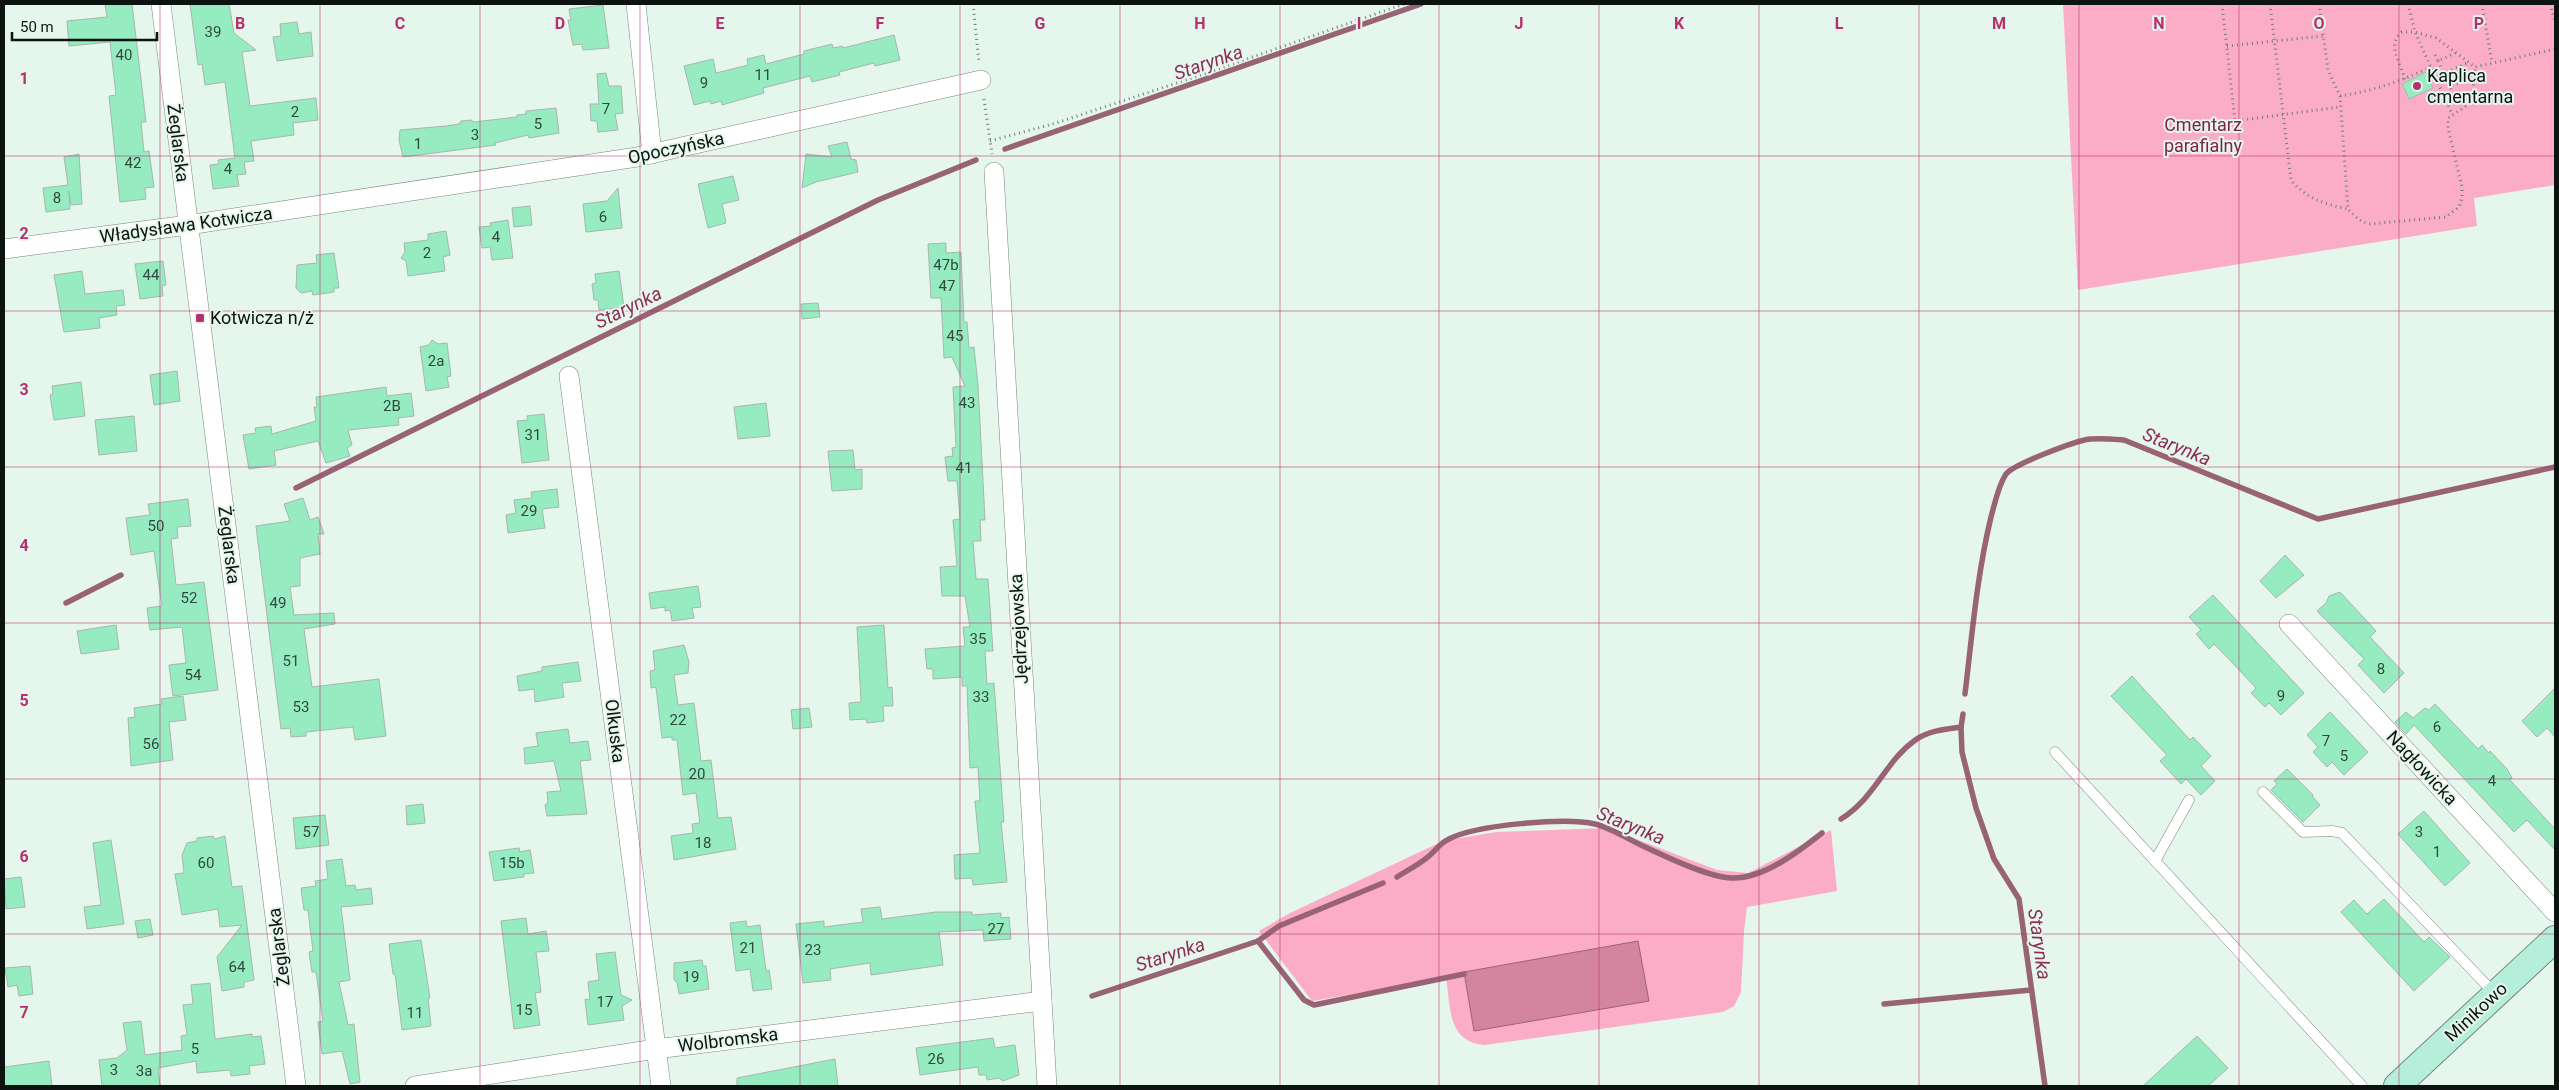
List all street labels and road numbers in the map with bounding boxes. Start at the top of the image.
street label: Żeglarska [163,103,194,183]
street label: Opoczyńska [626,127,726,168]
street label: Władysława Kotwicza [98,202,274,247]
street label: Żeglarska [214,505,245,585]
street label: Jędrzejowska [1005,573,1032,685]
street label: Olkuska [601,698,630,764]
street label: Nagłowicka [2383,726,2462,809]
street label: Żeglarska [263,907,294,987]
street label: Minikowo [2440,977,2511,1046]
street label: Wolbromska [677,1023,779,1056]

